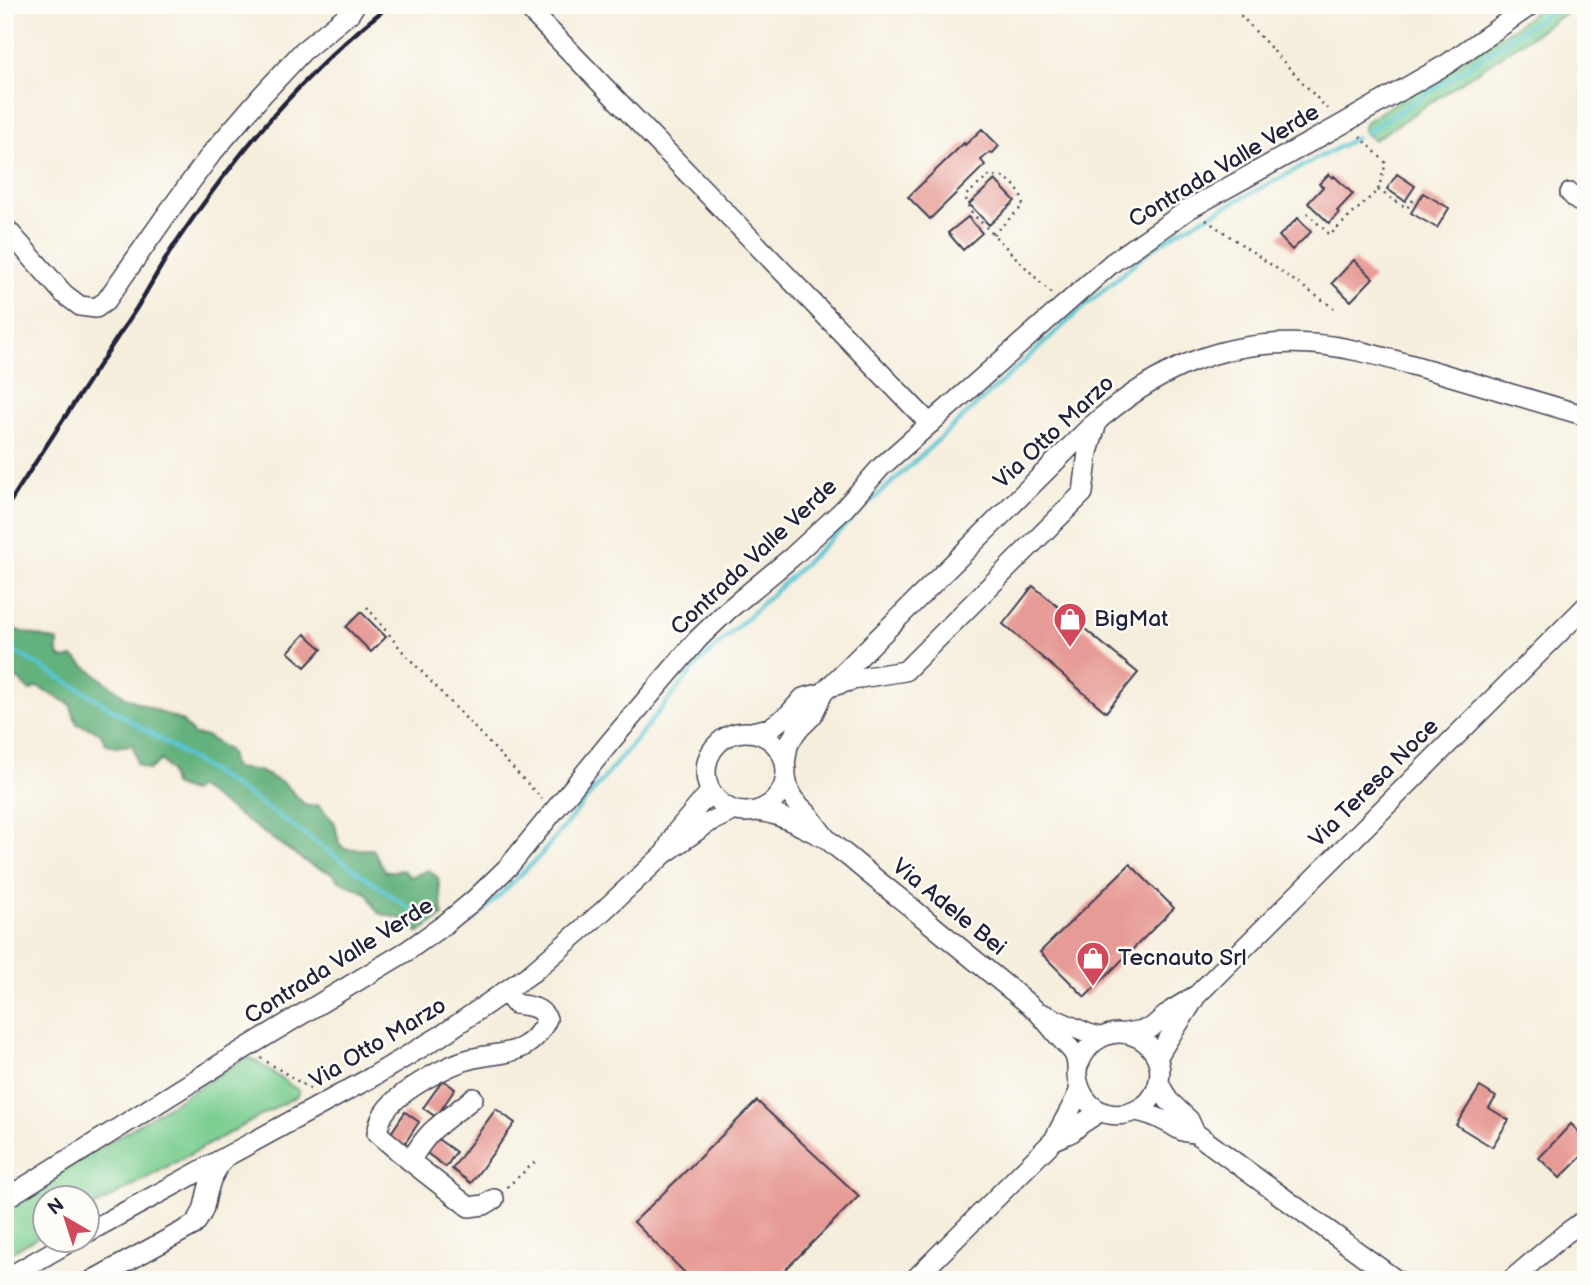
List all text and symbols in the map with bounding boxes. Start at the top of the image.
street label: Contrada Valle Verde [1124,98,1324,234]
street label: Via Otto Marzo [988,369,1120,495]
street label: Contrada Valle Verde [665,473,843,641]
shop icon: BigMat [1051,600,1089,649]
place label: BigMat [1094,605,1168,633]
street label: Via Teresa Noce [1303,712,1445,854]
street label: Via Adele Bei [886,852,1012,962]
street label: Contrada Valle Verde [239,892,439,1030]
shop icon: Tecnauto Srl [1074,939,1112,988]
place label: Tecnauto Srl [1118,944,1247,972]
street label: Via Otto Marzo [305,991,451,1095]
north arrow [32,1184,102,1254]
text: N [43,1194,69,1220]

